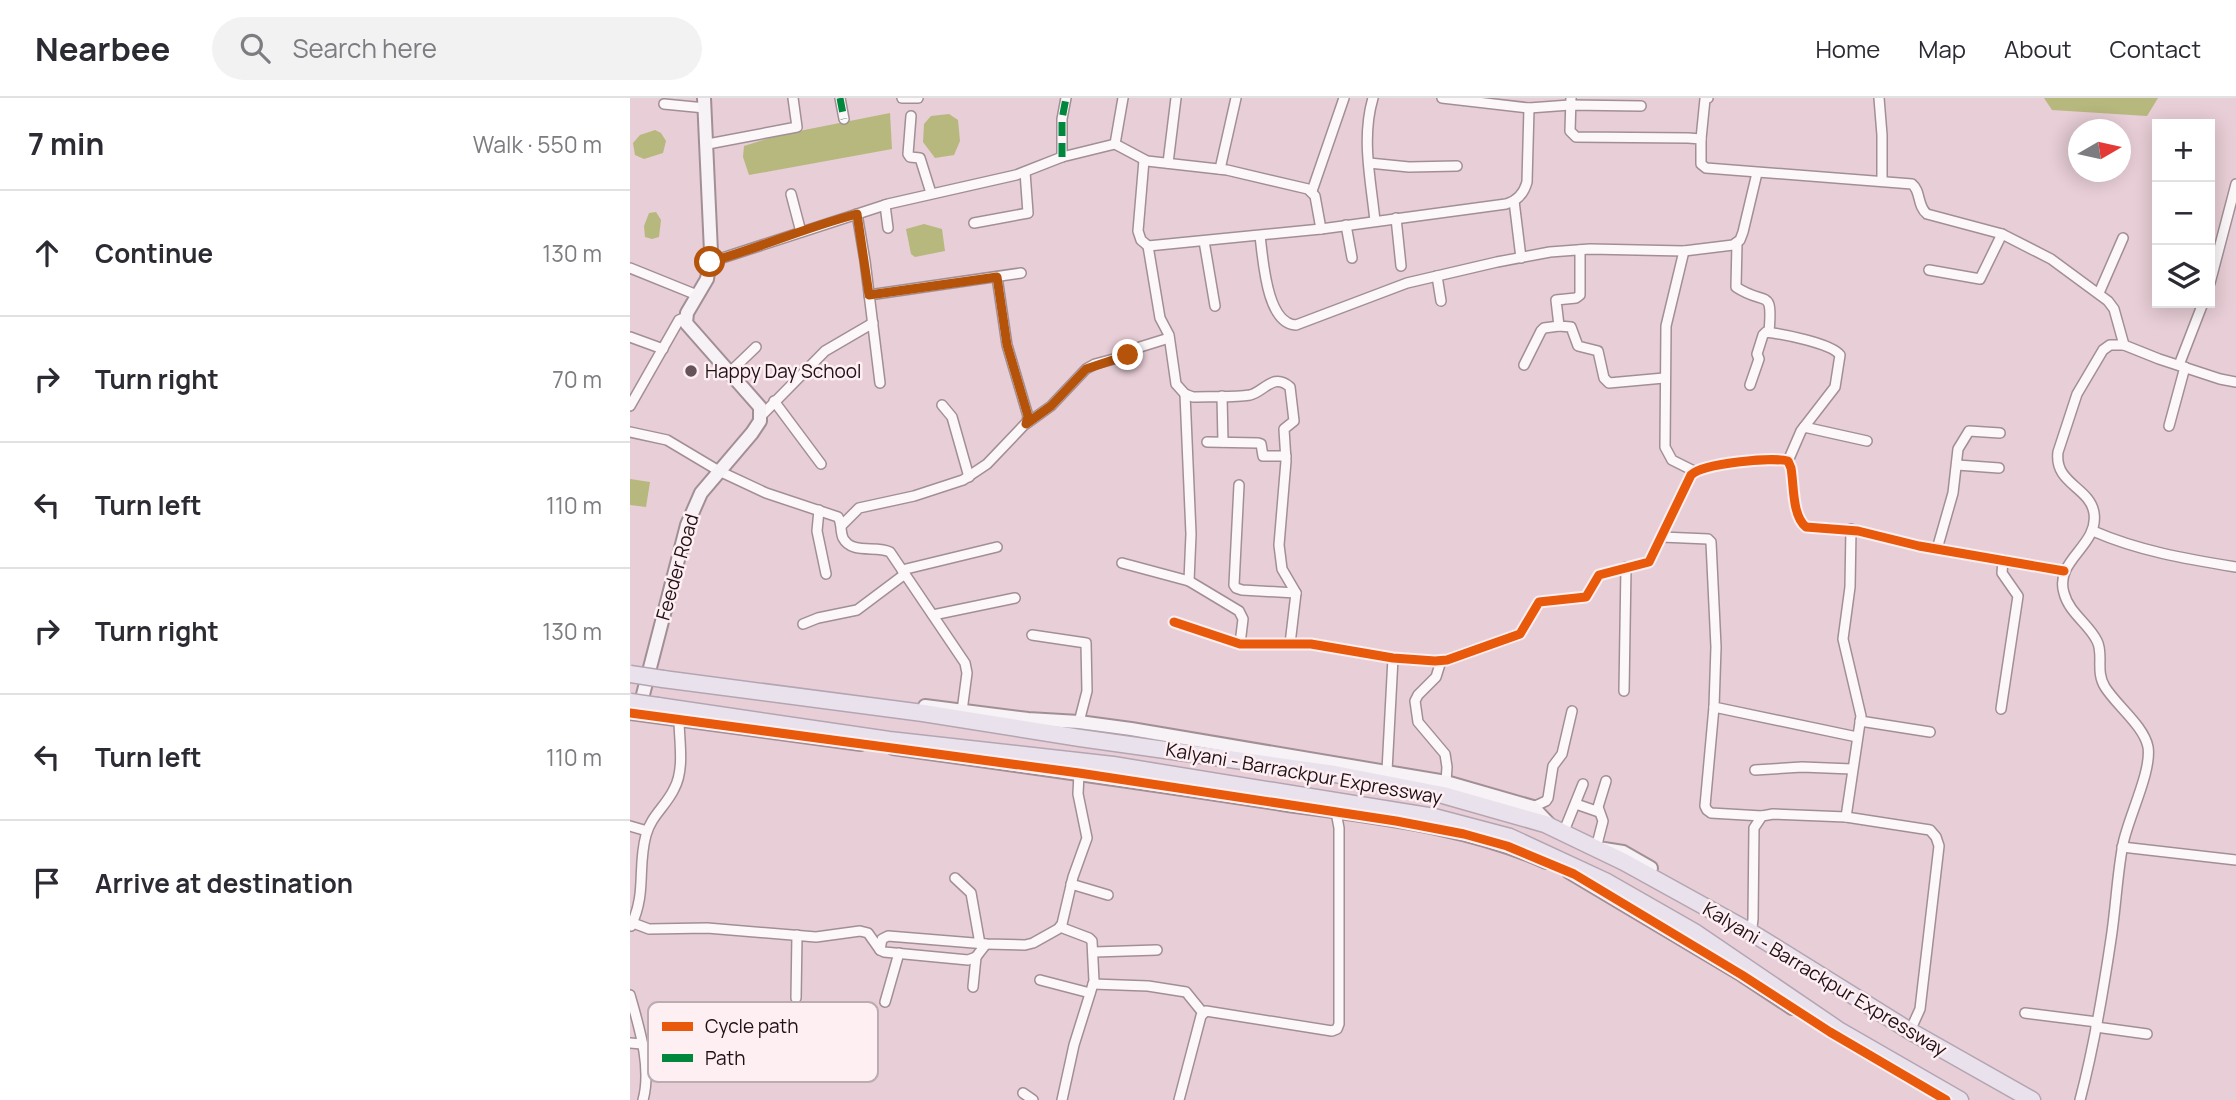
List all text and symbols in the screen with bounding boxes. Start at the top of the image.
search box [212,17,702,80]
text: Nearbee [35,26,170,71]
icon: search [236,29,274,67]
text: Search here [292,30,437,66]
text: Home [1815,32,1880,65]
text: Map [1918,32,1966,65]
text: About [2004,32,2072,65]
text: Contact [2110,32,2201,65]
north arrow [2068,119,2131,182]
map controls [2152,119,2215,308]
button: + [2152,119,2215,182]
text: 7 min [28,123,104,164]
text: Walk · 550 m [473,128,602,160]
button: − [2152,182,2215,245]
icon: ahead [28,234,66,272]
text: Continue [95,235,213,271]
text: 130 m [542,237,602,269]
button: layers [2152,245,2215,308]
route start [694,246,725,277]
route end [1112,339,1143,370]
place label: Happy Day School [705,358,862,384]
icon: right [28,360,66,398]
text: Turn right [95,361,219,397]
text: 70 m [552,363,602,395]
marker: Happy Day School [683,363,699,379]
icon: left [28,486,66,524]
text: Turn left [95,487,202,523]
text: 110 m [546,489,602,521]
street label: Feeder Road [649,511,705,623]
icon: right [28,612,66,650]
text: Turn right [95,613,219,649]
text: 130 m [542,615,602,647]
street label: Kalyani - Barrackpur Expressway [1164,736,1444,810]
icon: left [28,738,66,776]
text: Turn left [95,739,202,775]
text: 110 m [546,741,602,773]
icon: arrive [28,864,66,902]
text: Arrive at destination [95,865,353,901]
street label: Kalyani - Barrackpur Expressway [1698,896,1952,1062]
legend [648,1002,878,1082]
text: Cycle path [705,1013,799,1039]
text: Path [705,1045,745,1071]

